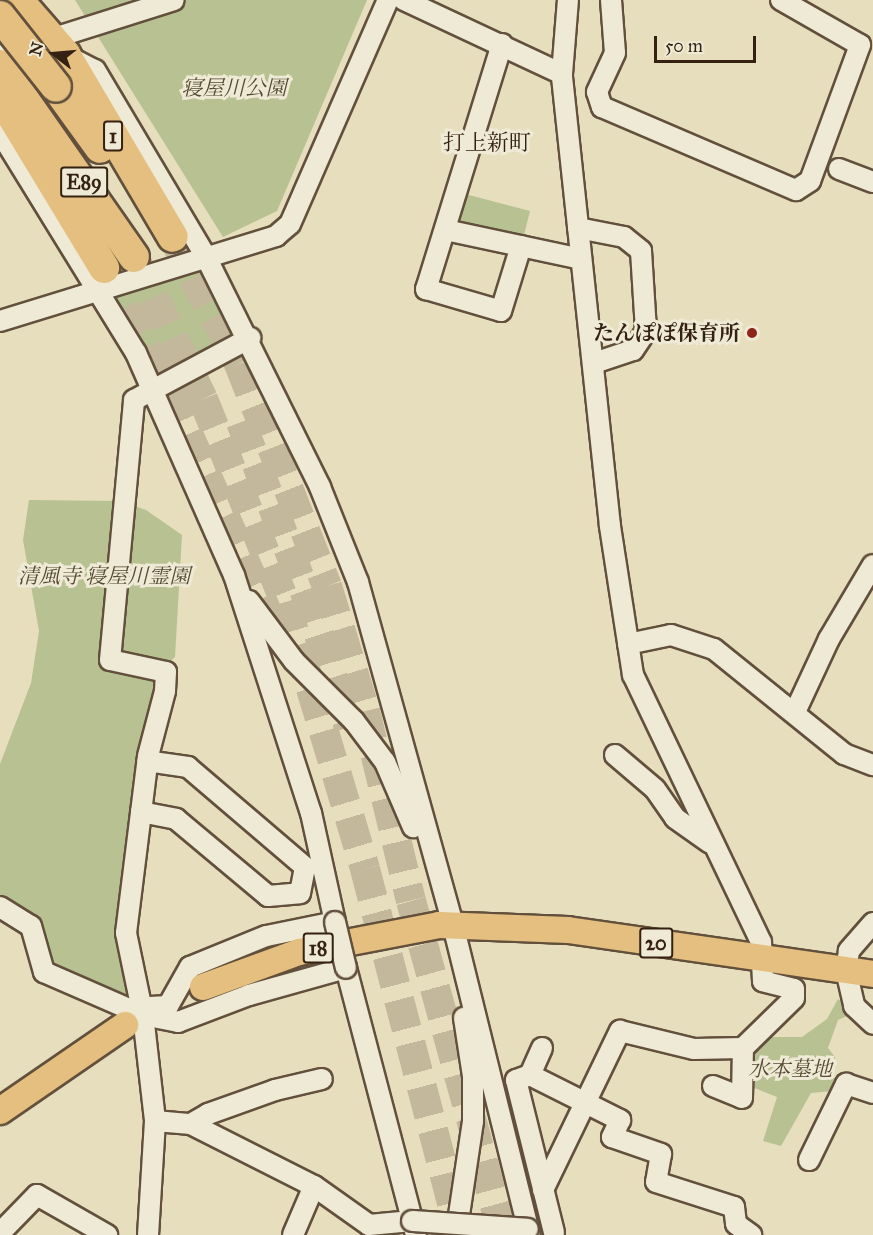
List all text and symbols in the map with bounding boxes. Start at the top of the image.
north arrow [24,24,84,84]
scale bar [657,24,759,62]
text: 50 m [665,35,703,57]
text: N [25,40,47,58]
park label: 寝屋川公園 [182,75,286,101]
road number: 1 [102,119,124,153]
district label: 打上新町 [443,130,531,156]
road number: E89 [60,165,108,199]
place label: たんぽぽ保育所 [593,320,740,346]
marker: たんぽぽ保育所 [745,326,759,340]
park label: 清風寺 寝屋川霊園 [18,563,190,589]
road number: 20 [638,926,674,960]
road number: 18 [302,931,334,965]
park label: 水本墓地 [748,1056,832,1082]

